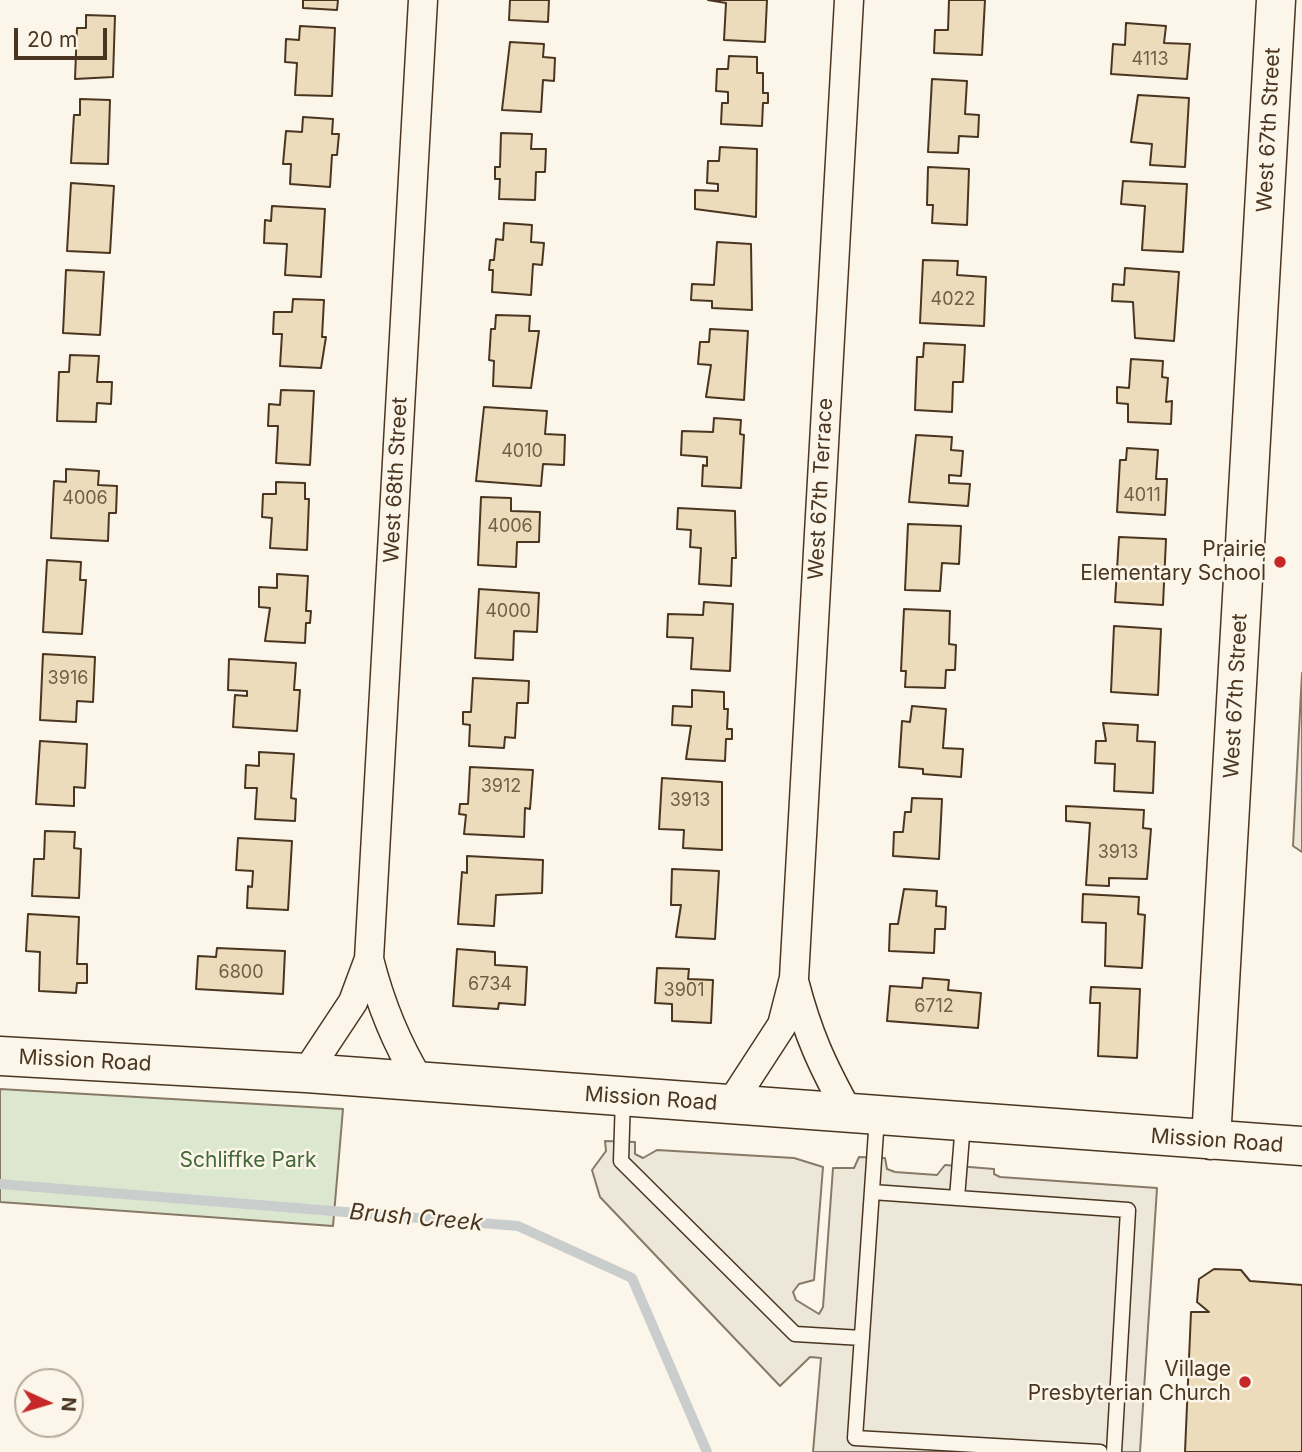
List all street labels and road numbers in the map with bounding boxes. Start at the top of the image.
street label: West 67th Street [1252,47,1286,213]
street label: West 68th Street [379,396,413,564]
street label: West 67th Terrace [804,397,838,581]
street label: West 67th Street [1219,613,1253,779]
street label: Mission Road [18,1045,152,1077]
street label: Mission Road [584,1082,718,1116]
street label: Mission Road [1150,1124,1284,1158]

